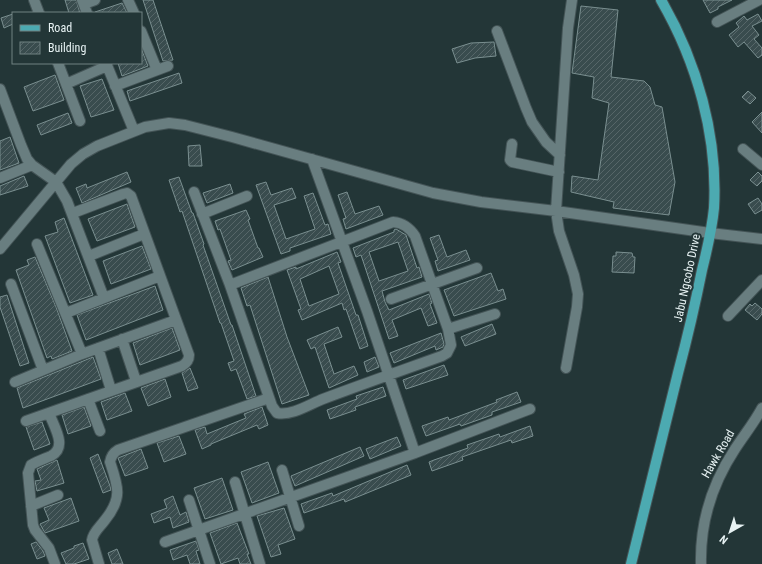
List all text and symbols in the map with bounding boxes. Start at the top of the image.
legend [12,12,142,64]
text: Road [48,21,72,35]
text: Building [48,41,86,55]
street label: Jabu Ngcobo Drive [671,232,703,323]
street label: Hawk Road [699,427,737,481]
north arrow [710,512,750,552]
text: N [717,532,731,547]

